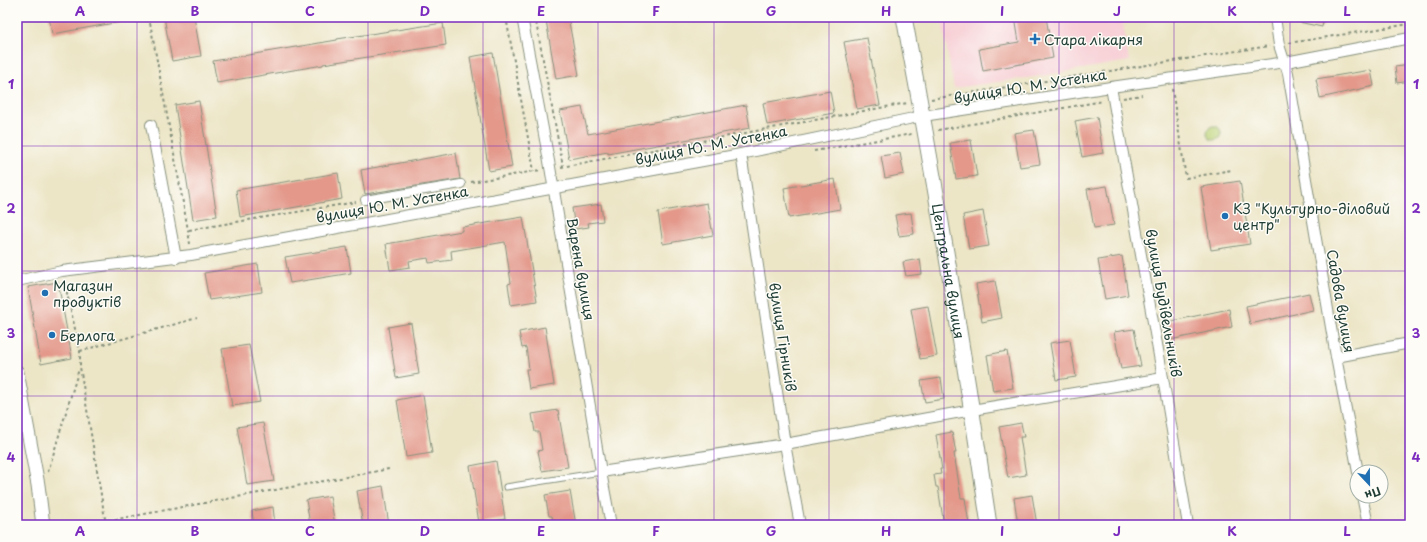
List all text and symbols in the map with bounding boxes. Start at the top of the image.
text: A [75,1,85,20]
text: B [191,1,200,20]
text: C [305,1,315,20]
text: D [420,1,430,20]
text: E [537,1,545,20]
text: F [652,1,660,20]
text: G [766,1,776,20]
text: H [881,1,891,20]
text: I [1000,1,1004,20]
text: J [1113,1,1121,20]
text: K [1227,1,1237,20]
text: L [1343,1,1351,20]
place label: Стара лікарня [1044,29,1143,50]
marker: Стара лікарня [1029,33,1041,45]
street label: вулиця Ю. М. Устенка [952,64,1108,108]
text: 1 [8,74,14,93]
text: 1 [1413,74,1419,93]
street label: вулиця Ю. М. Устенка [633,120,789,170]
street label: вулиця Ю. М. Устенка [314,180,470,228]
text: 2 [6,198,16,217]
place label: КЗ "Культурно-діловий центр" [1233,198,1390,235]
text: 2 [1411,198,1421,217]
street label: Центральна вулиця [927,202,971,340]
marker: КЗ "Культурно-діловий центр" [1220,211,1230,221]
street label: Варена вулиця [562,216,600,322]
street label: вулиця Будівельників [1141,227,1187,379]
street label: Садова вулиця [1322,248,1360,354]
place label: Магазин продуктів [53,275,121,312]
street label: вулиця Гірників [764,281,802,393]
marker: Магазин продуктів [40,288,50,298]
text: 3 [7,323,16,342]
text: 3 [1412,323,1421,342]
place label: Берлога [60,325,115,346]
marker: Берлога [47,330,57,340]
text: 4 [7,447,16,466]
text: 4 [1412,447,1421,466]
north arrow [1349,464,1389,504]
text: Пн [1362,483,1384,505]
text: A [75,521,85,540]
text: B [191,521,200,540]
text: C [305,521,315,540]
text: D [420,521,430,540]
text: E [537,521,545,540]
text: F [652,521,660,540]
text: G [766,521,776,540]
text: H [881,521,891,540]
text: I [1000,521,1004,540]
text: J [1113,521,1121,540]
text: K [1227,521,1237,540]
text: L [1343,521,1351,540]

